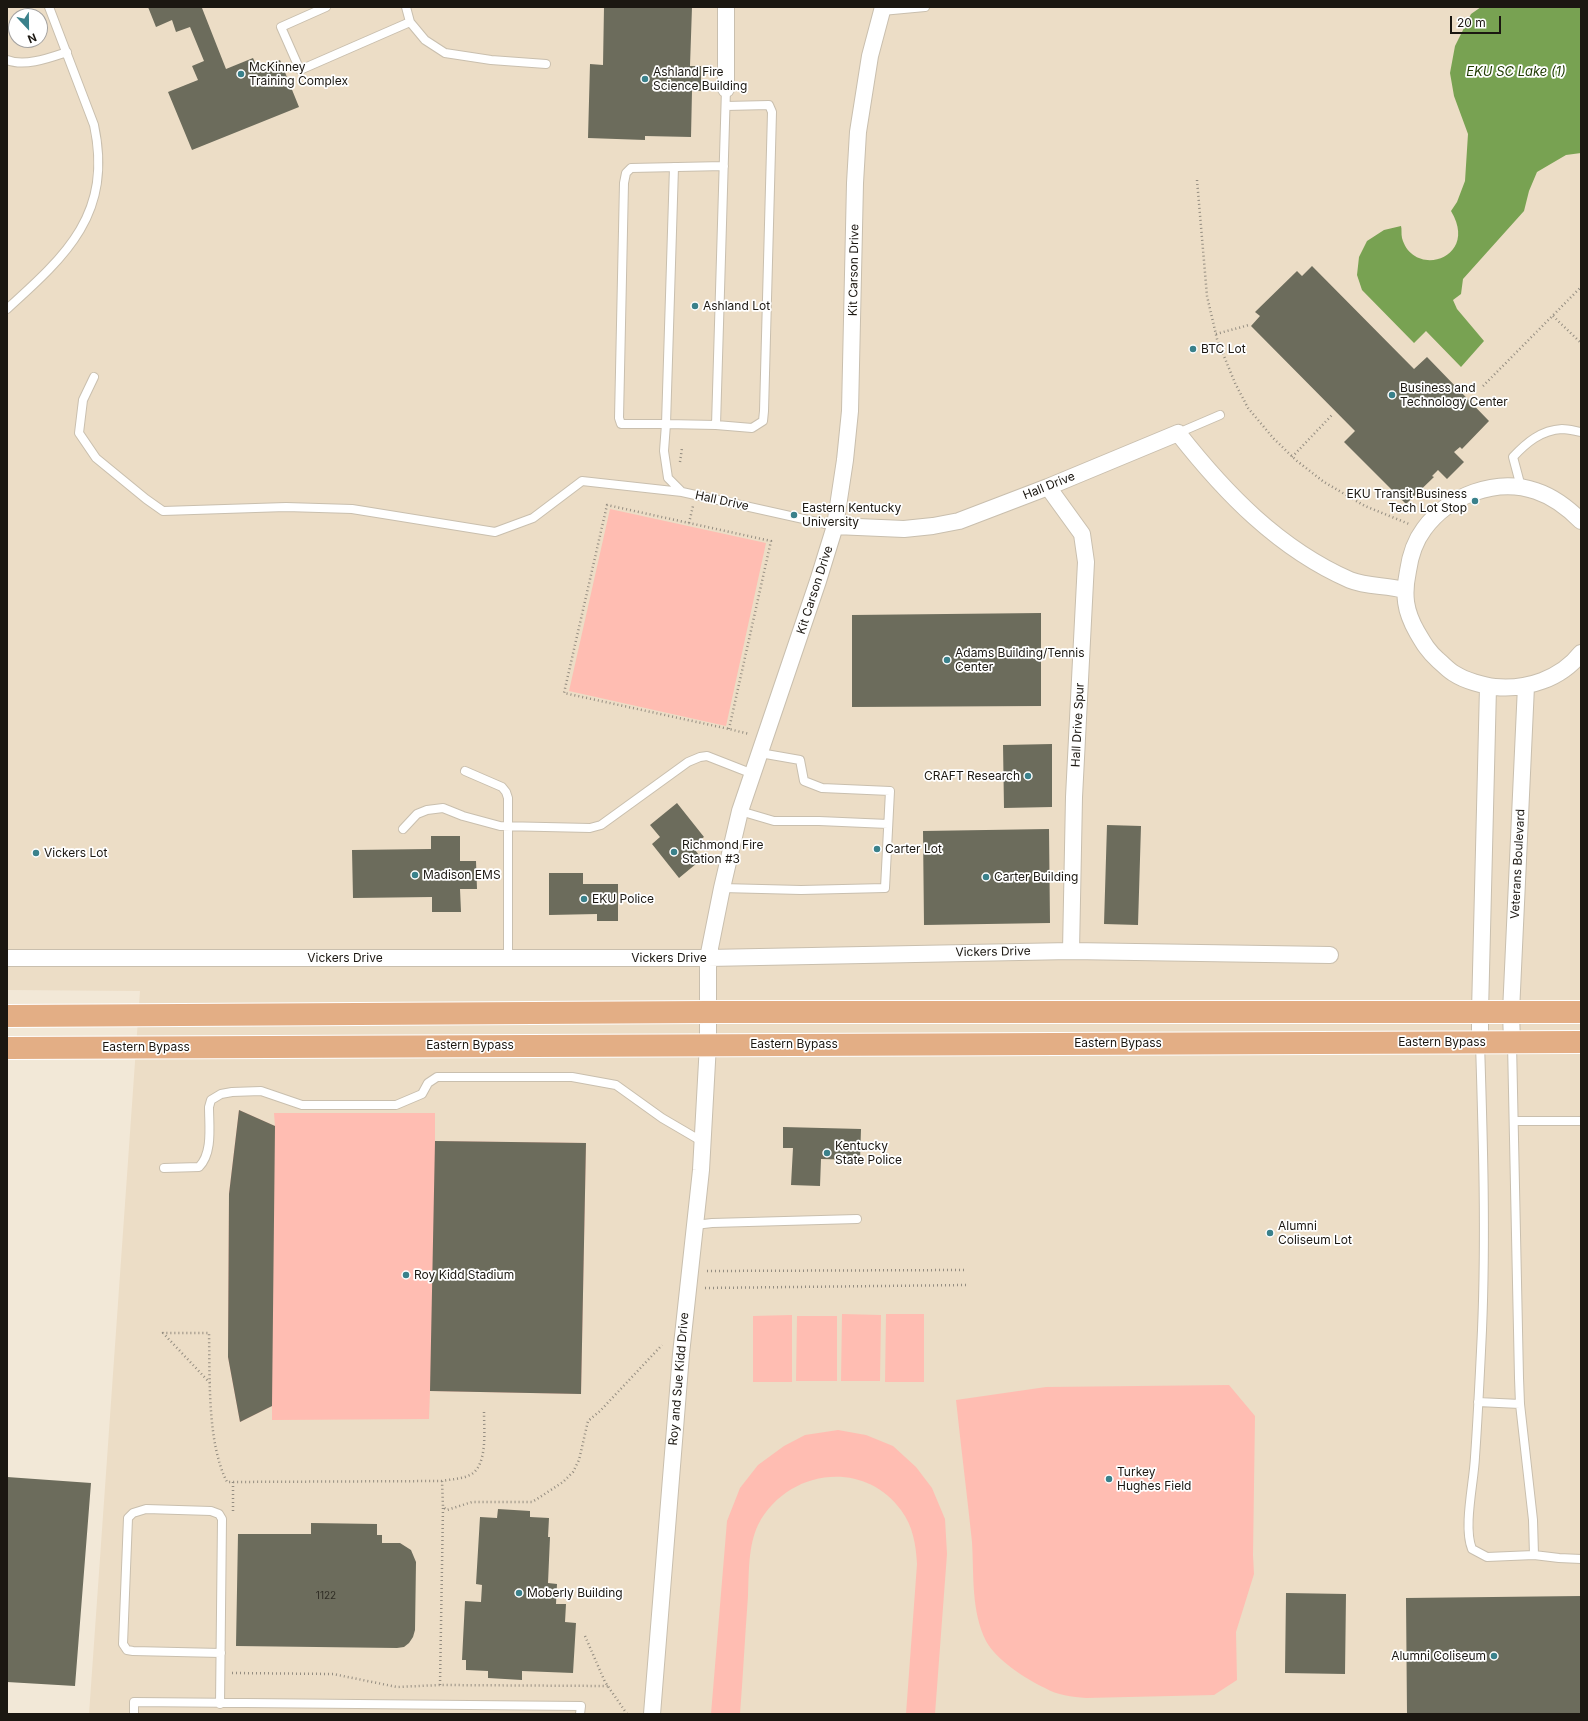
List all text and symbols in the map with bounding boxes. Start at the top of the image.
north arrow [8,8,48,48]
scale bar [1452,8,1503,34]
text: 20 m [1457,15,1486,30]
text: N [26,30,39,46]
place label: McKinney Training Complex [249,60,348,88]
water label: EKU SC Lake (1) [1466,64,1566,80]
place label: Ashland Fire Science Building [653,65,747,93]
marker: McKinney Training Complex [236,69,246,79]
marker: Ashland Fire Science Building [640,74,650,84]
street label: Kit Carson Drive [846,224,862,316]
place label: Ashland Lot [703,299,770,313]
marker: Ashland Lot [690,301,700,311]
place label: BTC Lot [1201,342,1246,356]
marker: BTC Lot [1188,344,1198,354]
place label: Business and Technology Center [1400,381,1508,409]
marker: Business and Technology Center [1387,390,1397,400]
street label: Hall Drive [1021,469,1077,503]
place label: EKU Transit Business Tech Lot Stop [1347,487,1467,515]
street label: Hall Drive [694,488,750,514]
marker: EKU Transit Business Tech Lot Stop [1470,496,1480,506]
place label: Eastern Kentucky University [802,501,901,529]
marker: Eastern Kentucky University [789,510,799,520]
street label: Kit Carson Drive [794,544,836,636]
place label: Adams Building/Tennis Center [955,646,1085,674]
marker: Adams Building/Tennis Center [942,655,952,665]
street label: Hall Drive Spur [1069,682,1087,768]
place label: CRAFT Research [924,769,1020,783]
marker: CRAFT Research [1023,771,1033,781]
street label: Veterans Boulevard [1508,808,1528,920]
place label: Richmond Fire Station #3 [682,838,763,866]
place label: Carter Lot [885,842,942,856]
marker: Carter Lot [872,844,882,854]
place label: Vickers Lot [44,846,107,860]
marker: Richmond Fire Station #3 [669,847,679,857]
marker: Vickers Lot [31,848,41,858]
place label: Madison EMS [423,868,501,882]
marker: Madison EMS [410,870,420,880]
place label: Carter Building [994,870,1078,884]
marker: Carter Building [981,872,991,882]
place label: EKU Police [592,892,654,906]
marker: EKU Police [579,894,589,904]
street label: Vickers Drive [955,944,1031,960]
street label: Vickers Drive [307,951,383,965]
street label: Vickers Drive [631,951,707,965]
street label: Eastern Bypass [1398,1035,1486,1049]
street label: Eastern Bypass [1074,1036,1162,1050]
street label: Eastern Bypass [750,1037,838,1051]
street label: Eastern Bypass [426,1038,514,1052]
street label: Eastern Bypass [102,1040,190,1054]
place label: Kentucky State Police [835,1139,902,1167]
marker: Kentucky State Police [822,1148,832,1158]
place label: Alumni Coliseum Lot [1278,1219,1352,1247]
marker: Alumni Coliseum Lot [1265,1228,1275,1238]
place label: Roy Kidd Stadium [414,1268,514,1282]
marker: Roy Kidd Stadium [401,1270,411,1280]
street label: Roy and Sue Kidd Drive [666,1312,692,1446]
place label: Turkey Hughes Field [1117,1465,1191,1493]
marker: Turkey Hughes Field [1104,1474,1114,1484]
place label: Moberly Building [527,1586,623,1600]
marker: Moberly Building [514,1588,524,1598]
house number: 1122 [316,1590,336,1602]
place label: Alumni Coliseum [1391,1649,1486,1663]
marker: Alumni Coliseum [1489,1651,1499,1661]

